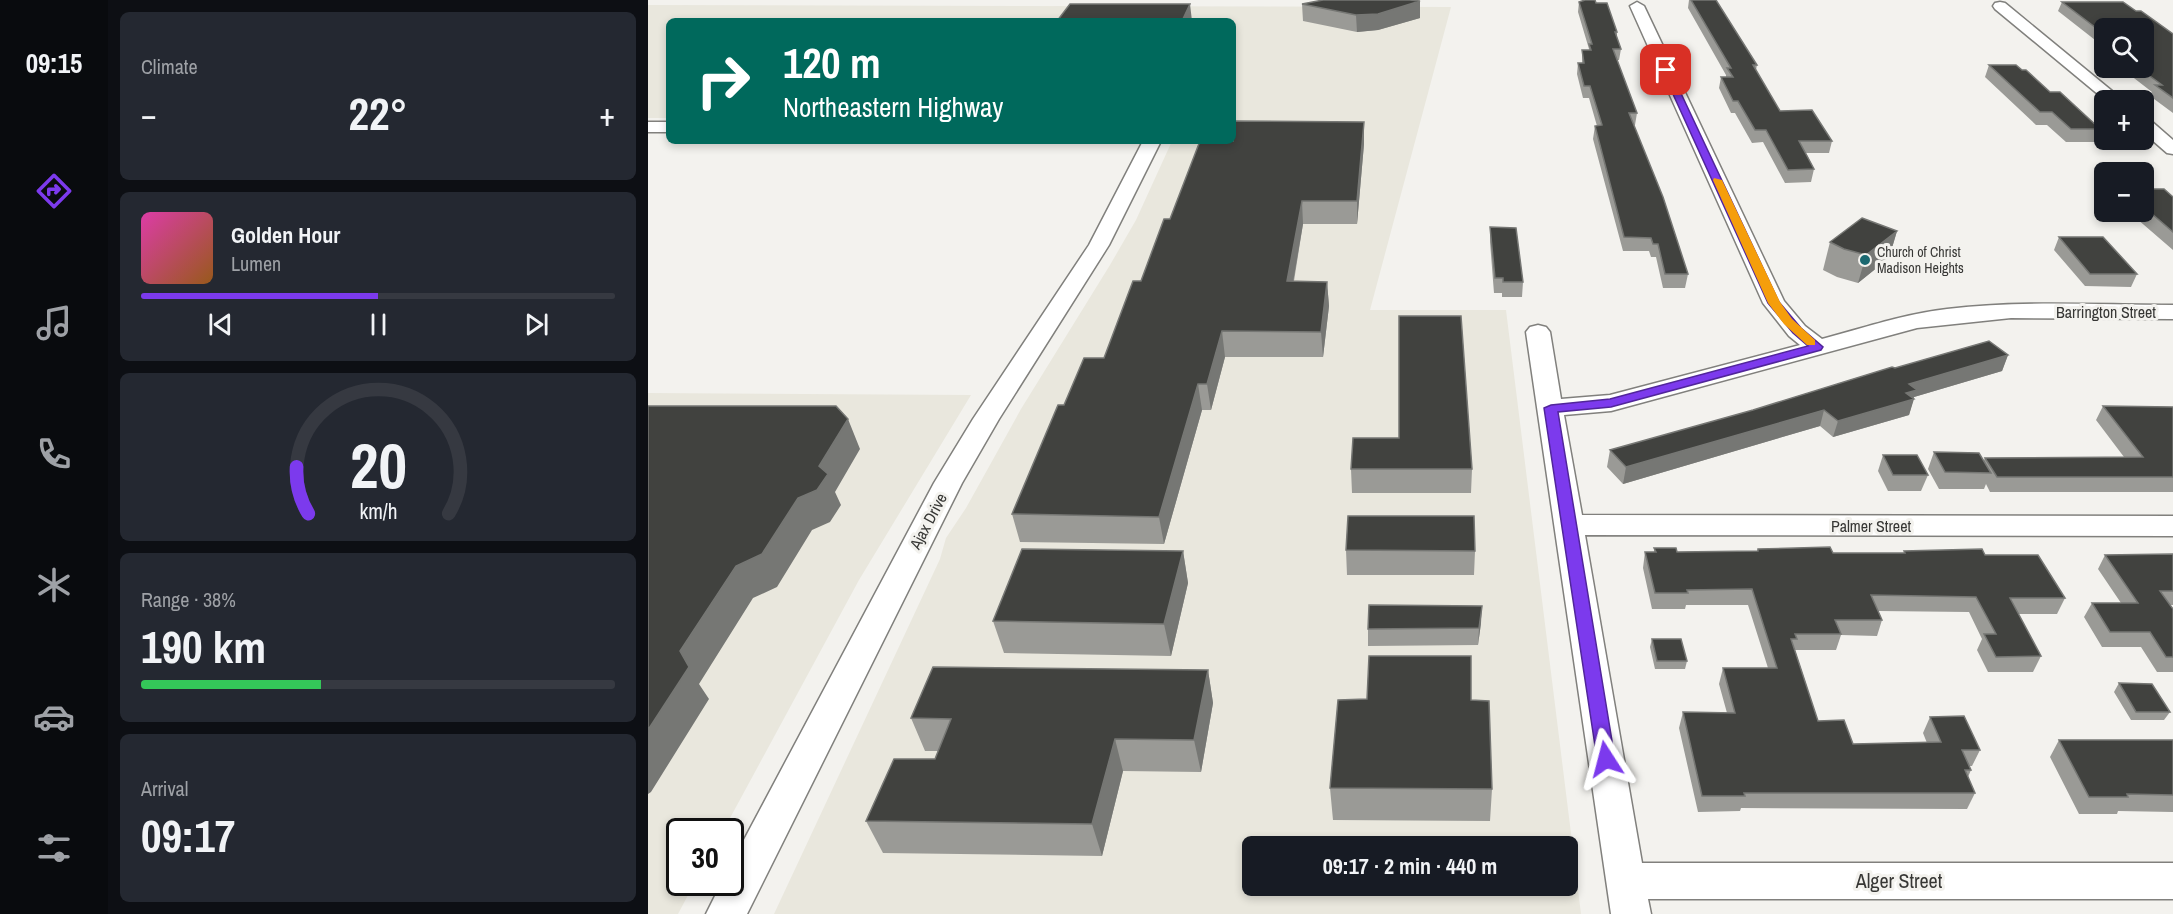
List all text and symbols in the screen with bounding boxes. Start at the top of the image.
map controls [2094,18,2154,222]
button: search [2094,18,2154,78]
text: 120 m [783,35,881,91]
icon: right [684,42,762,120]
pin [1640,44,1691,95]
text: 09:15 [26,45,82,81]
text: Climate [141,53,198,80]
icon: arrive [1649,53,1682,86]
text: 22° [348,83,408,144]
text: Northeastern Highway [783,89,1003,125]
button: + [2094,90,2154,150]
text: − [141,92,157,136]
text: + [599,92,615,136]
button: − [2094,162,2154,222]
icon: directions [33,170,75,212]
text: Golden Hour [231,220,340,250]
place label: Church of Christ Madison Heights [1877,243,1964,277]
text: Lumen [231,250,281,277]
marker: Church of Christ Madison Heights [1858,253,1872,267]
street label: Barrington Street [2056,301,2156,323]
icon: music [33,302,75,344]
icon: previous [204,308,237,341]
icon: pause [362,308,395,341]
icon: next [520,308,553,341]
text: 20 [350,423,406,507]
icon: phone [33,433,75,475]
street label: Ajax Drive [904,489,952,554]
text: km/h [359,497,397,526]
street label: Palmer Street [1831,515,1911,537]
icon: climate [33,564,75,606]
text: Range · 38% [141,586,236,613]
text: 190 km [141,616,266,677]
icon: car [33,696,75,738]
position arrow [1574,727,1638,791]
text: Arrival [141,775,188,802]
text: 09:17 [141,805,235,866]
speed limit sign: 30 [666,818,744,896]
icon: filters [33,827,75,869]
text: 09:17 · 2 min · 440 m [1323,851,1497,881]
street label: Alger Street [1855,867,1943,894]

